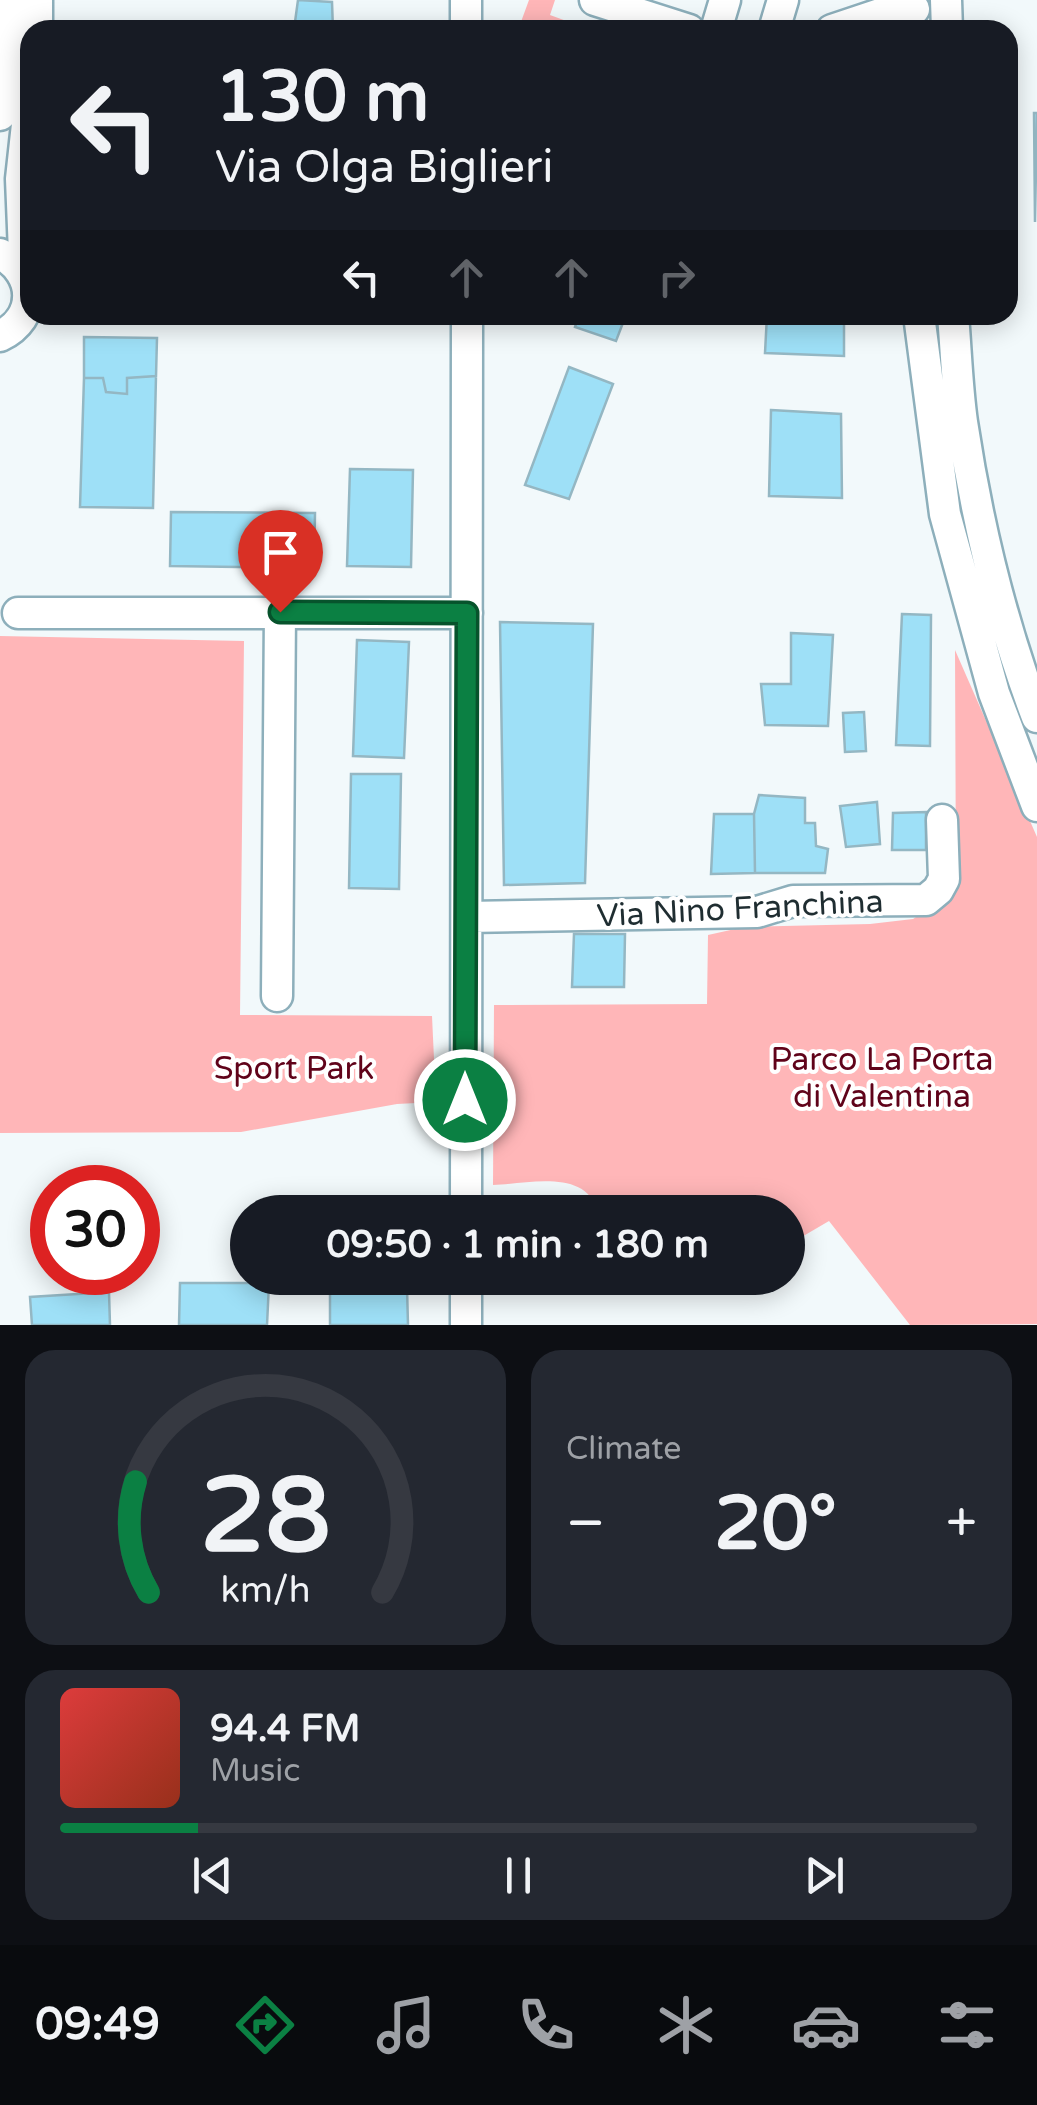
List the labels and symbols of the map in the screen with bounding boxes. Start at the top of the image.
pin [238,510,323,613]
street label: Via Nino Franchina [596,883,884,935]
park label: Parco La Porta di Valentina [771,1041,993,1116]
position arrow [413,1048,517,1152]
park label: Sport Park [214,1050,374,1088]
speed limit sign: 30 [30,1165,160,1295]

